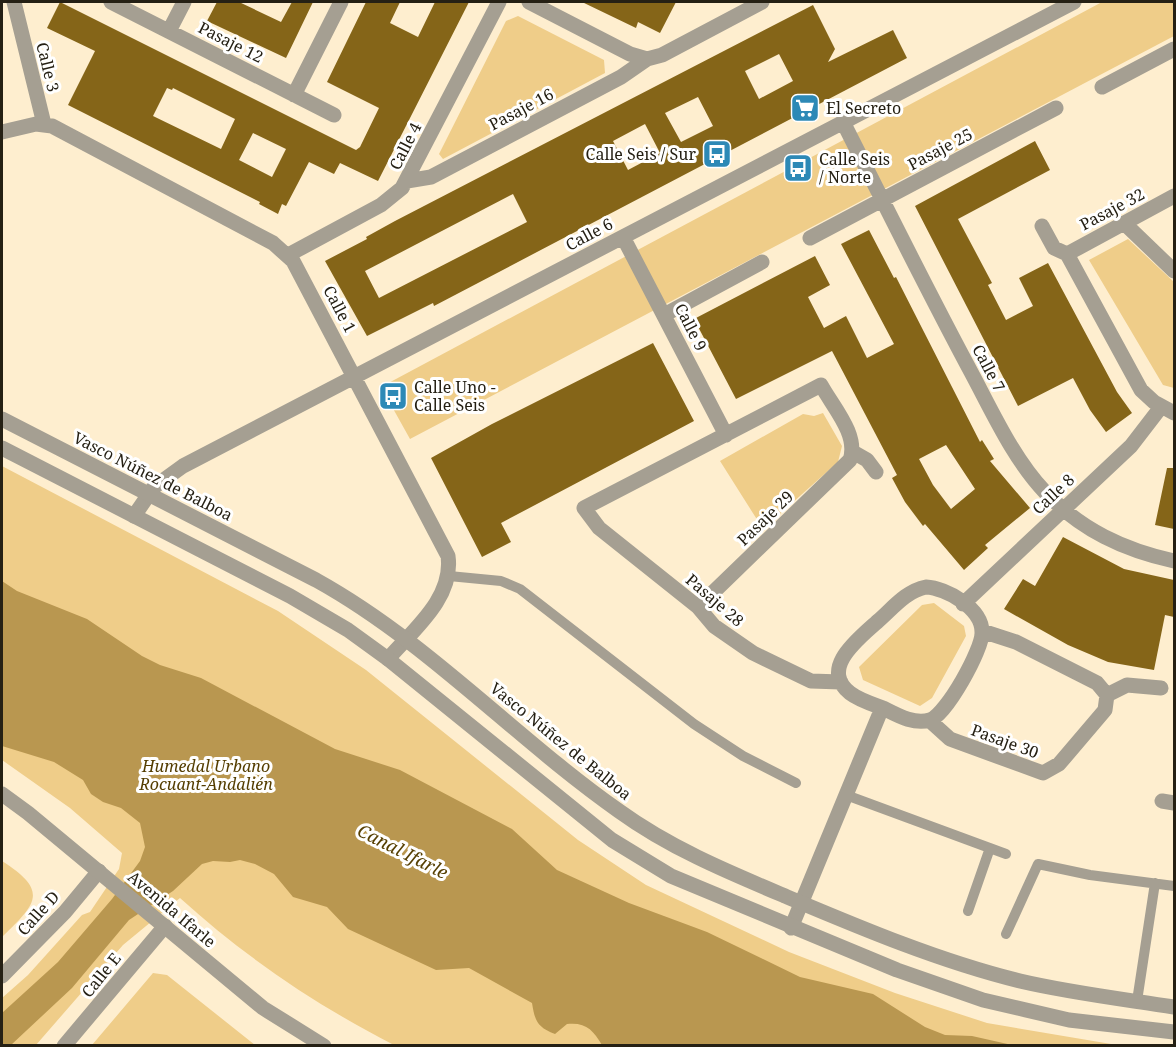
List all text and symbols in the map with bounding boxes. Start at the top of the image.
street label: Pasaje 12 [195,16,267,68]
street label: Calle 3 [31,40,65,94]
street label: Pasaje 16 [485,83,557,135]
supermarket icon: El Secreto [789,92,821,124]
place label: El Secreto [826,97,901,119]
street label: Calle 4 [384,118,426,173]
street label: Pasaje 25 [904,123,976,175]
bus stop icon: Calle Seis / Sur [701,138,733,170]
place label: Calle Seis / Sur [586,143,696,165]
place label: Calle Seis / Norte [819,148,890,188]
bus stop icon: Calle Seis / Norte [782,152,814,184]
street label: Pasaje 32 [1076,183,1148,235]
street label: Calle 6 [562,212,616,256]
street label: Calle 1 [318,282,362,336]
street label: Calle 9 [670,300,712,354]
street label: Calle 7 [967,341,1011,395]
place label: Calle Uno - Calle Seis [414,376,496,416]
bus stop icon: Calle Uno - Calle Seis [377,380,409,412]
street label: Vasco Núñez de Balboa [70,426,236,526]
street label: Calle 8 [1027,469,1079,519]
street label: Pasaje 29 [732,486,798,550]
street label: Pasaje 28 [681,569,749,631]
street label: Vasco Núñez de Balboa [486,677,636,805]
street label: Pasaje 30 [968,719,1042,763]
park label: Humedal Urbano Rocuant-Andalién [138,755,273,795]
water label: Canal Ifarle [354,818,452,884]
street label: Avenida Ifarle [123,866,221,952]
street label: Calle D [12,886,64,940]
street label: Calle E [76,948,126,1002]

